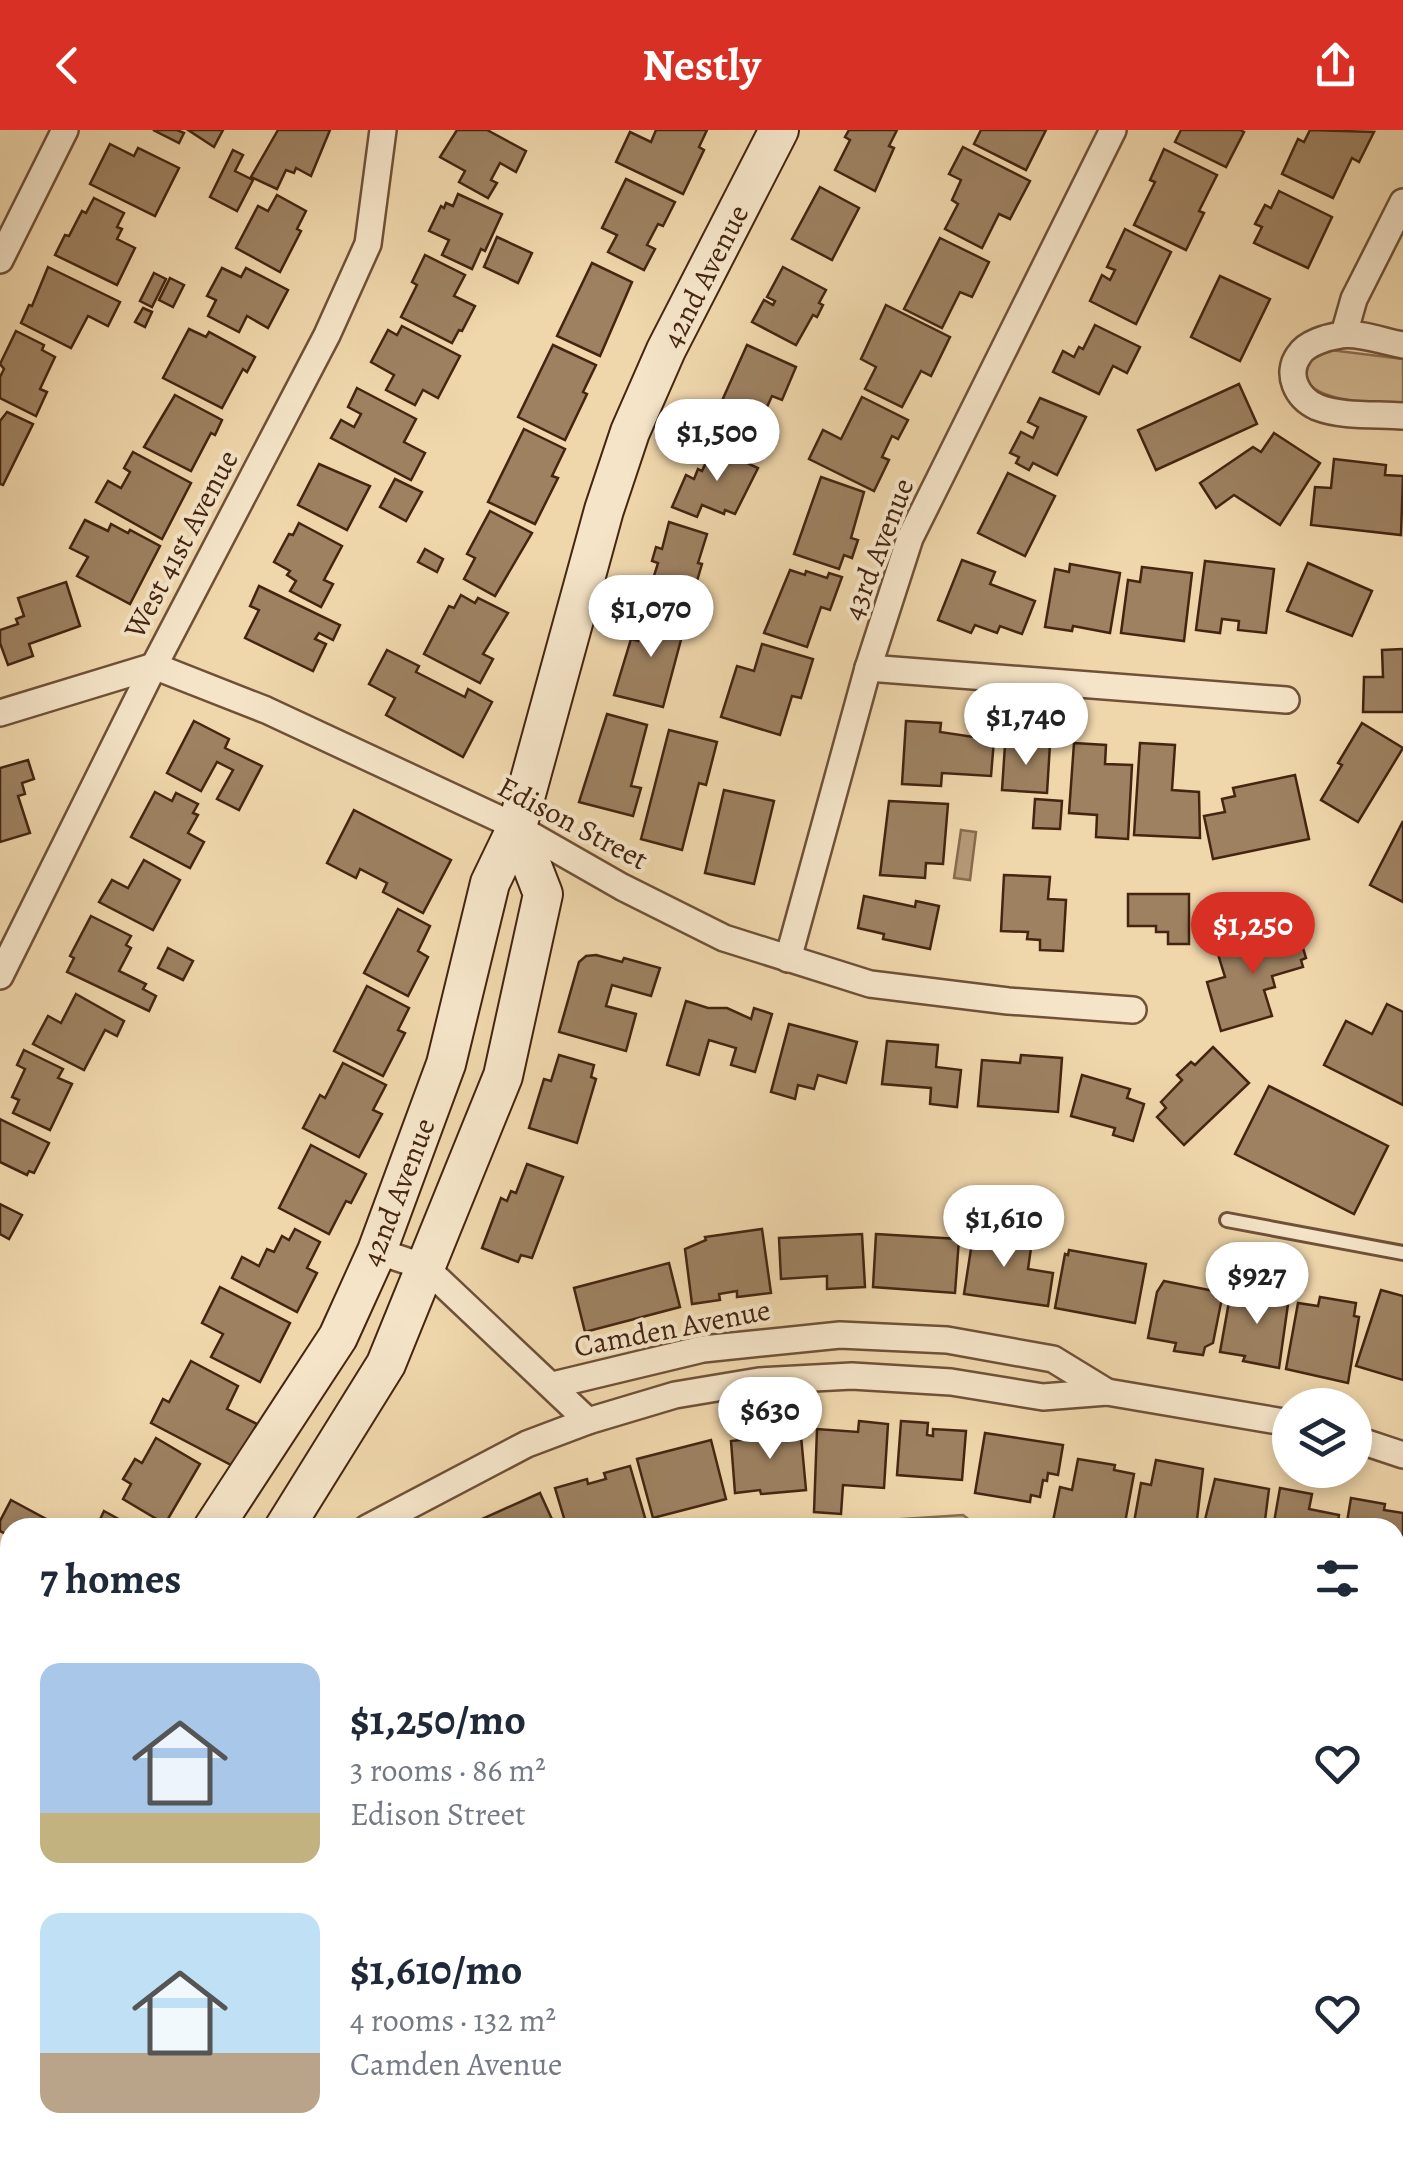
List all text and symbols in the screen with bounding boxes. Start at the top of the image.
text: Nestly [642,34,761,96]
icon: back [40,38,95,93]
icon: share [1308,38,1363,93]
street label: 42nd Avenue [652,198,758,354]
pin: $1,500 [636,399,798,484]
text: $1,500 [677,409,757,453]
street label: West 41st Avenue [114,443,248,646]
street label: 43rd Avenue [833,472,923,626]
pin: $1,070 [570,575,732,660]
text: $1,070 [611,585,691,629]
pin: $1,740 [945,683,1107,768]
text: $1,740 [986,693,1066,737]
street label: Edison Street [491,767,655,879]
pin: $1,250 [1172,892,1334,977]
text: $1,250 [1213,902,1293,946]
street label: 42nd Avenue [351,1112,445,1272]
pin: $1,610 [923,1185,1085,1270]
text: $1,610 [965,1195,1043,1239]
pin: $927 [1198,1242,1316,1327]
text: $927 [1228,1252,1286,1296]
street label: Camden Avenue [571,1289,773,1367]
pin: $630 [711,1377,829,1462]
text: $630 [740,1387,800,1431]
map controls [1272,1388,1372,1488]
button: layers [1272,1388,1372,1488]
text: 7 homes [40,1550,181,1607]
icon: filters [1310,1551,1365,1606]
text: $1,250/mo [350,1691,526,1748]
icon: home [120,1703,240,1823]
icon: heart [1310,1736,1365,1791]
text: 3 rooms · 86 m² [350,1748,546,1792]
text: Edison Street [350,1792,526,1836]
text: $1,610/mo [350,1941,522,1998]
icon: home [120,1953,240,2073]
icon: heart [1310,1986,1365,2041]
text: 4 rooms · 132 m² [350,1998,556,2042]
text: Camden Avenue [350,2042,562,2086]

